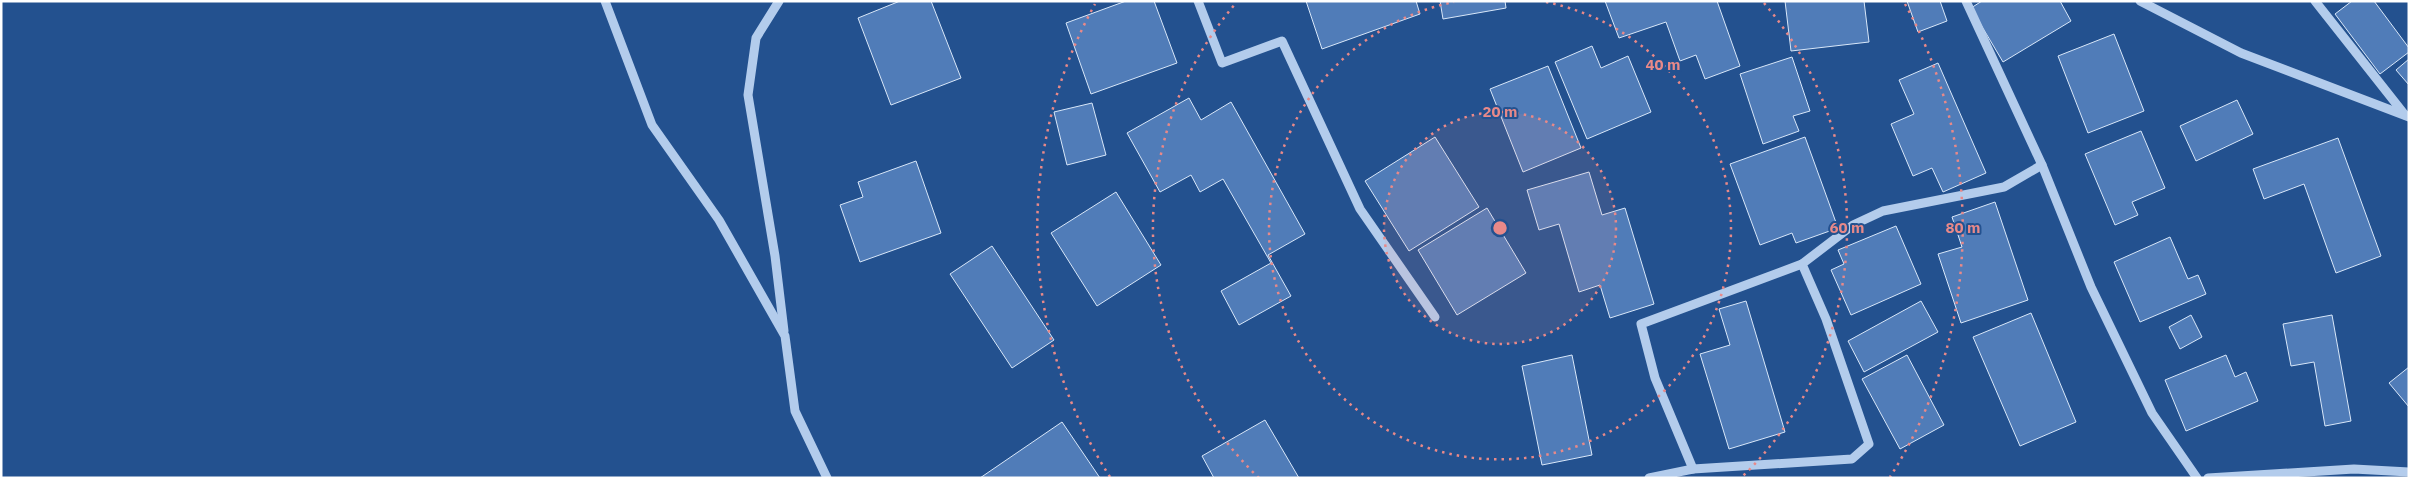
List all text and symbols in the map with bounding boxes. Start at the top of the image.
text: 40 m [1646,55,1680,74]
text: 20 m [1483,102,1517,121]
text: 60 m [1830,218,1864,237]
text: 80 m [1946,218,1980,237]
centre of rings [1491,219,1509,237]

